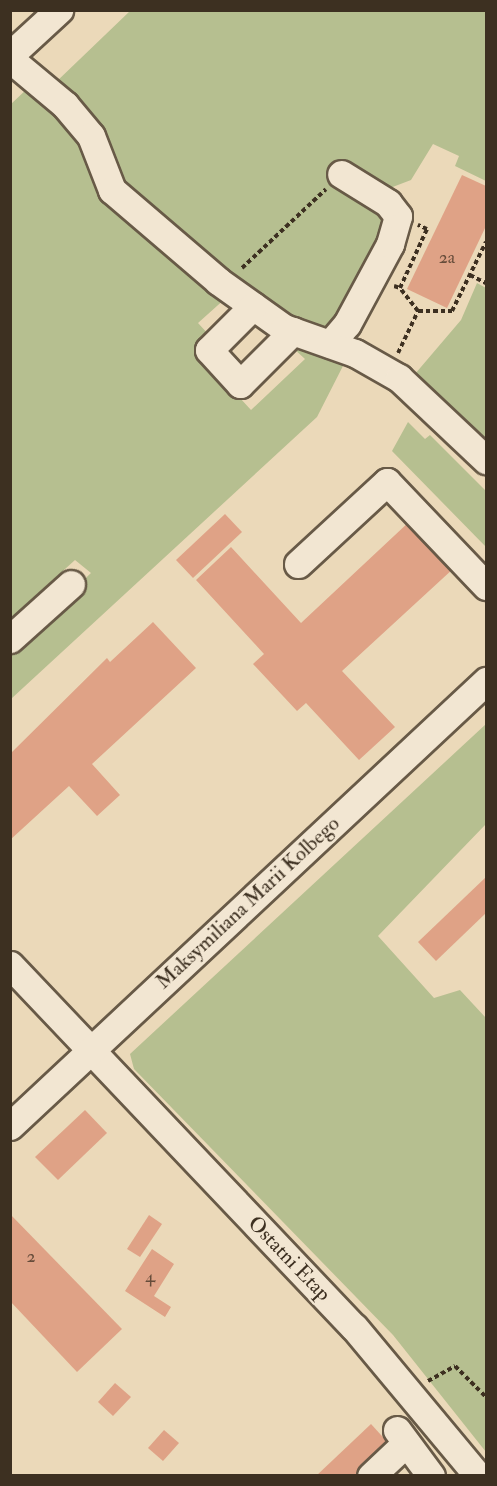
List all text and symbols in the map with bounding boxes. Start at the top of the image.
house number: 2a [439,247,455,269]
street label: Maksymiliana Marii Kolbego [151,811,345,995]
street label: Ostatni Etap [242,1211,336,1307]
house number: 2 [26,1246,36,1268]
house number: 4 [145,1266,155,1288]

